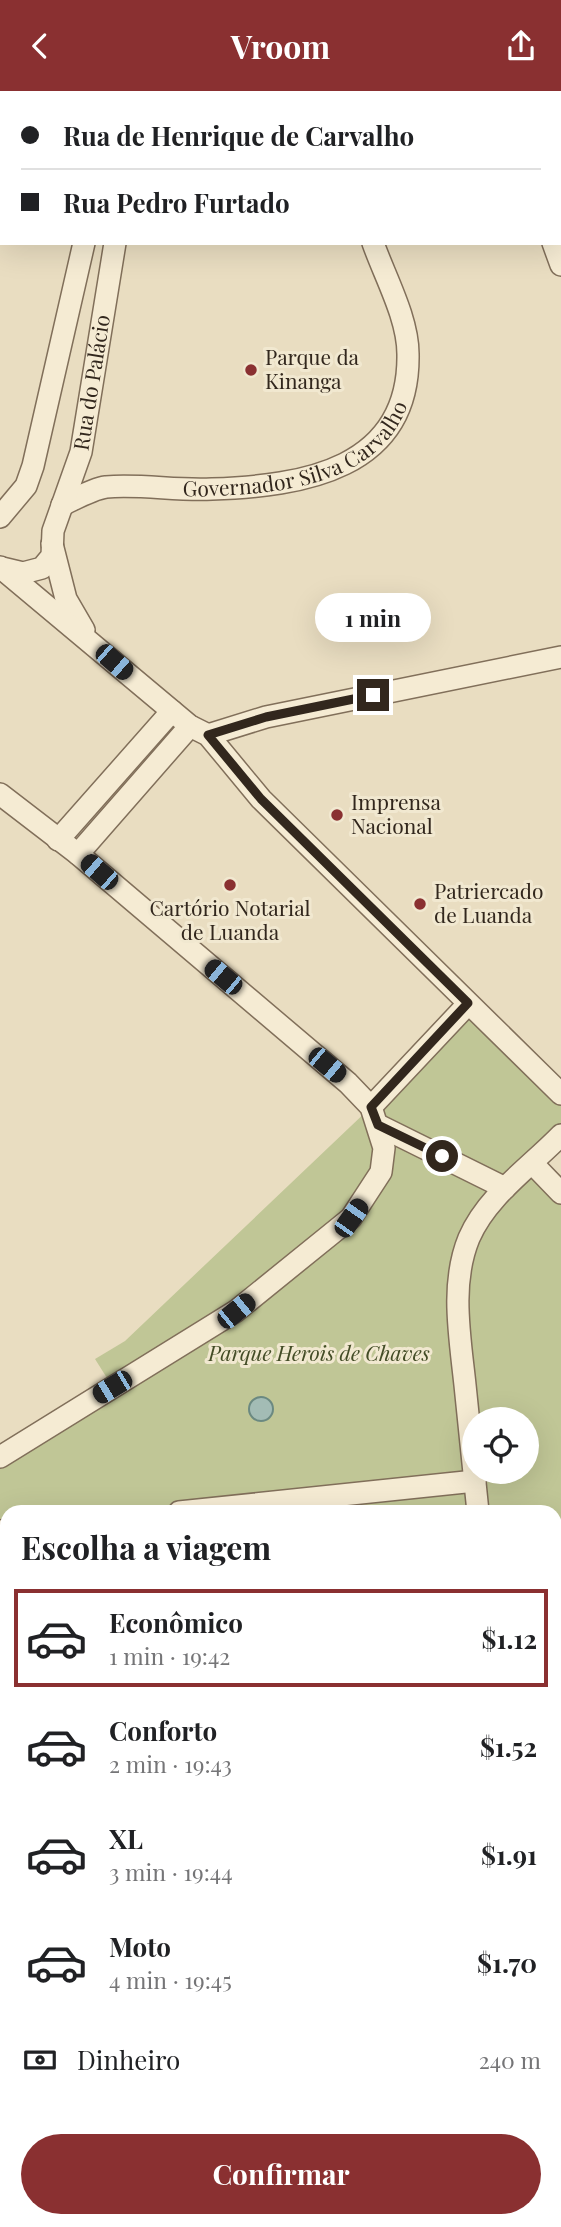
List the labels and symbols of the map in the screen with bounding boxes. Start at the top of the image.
street label: Rua do Palácio [65,312,115,452]
place label: Parque da Kinanga [265,342,360,394]
marker: Parque da Kinanga [243,362,259,378]
street label: Governador Silva Carvalho [182,396,412,501]
callout: 1 min [315,594,431,643]
car [92,640,137,684]
route end [357,679,389,711]
place label: Imprensa Nacional [351,787,441,839]
marker: Imprensa Nacional [329,807,345,823]
car [77,850,122,894]
place label: Patriercado de Luanda [434,876,543,928]
marker: Cartório Notarial de Luanda [222,877,238,893]
place label: Cartório Notarial de Luanda [149,893,311,945]
marker: Patriercado de Luanda [412,896,428,912]
car [201,955,246,999]
car [305,1043,350,1087]
route start [426,1140,458,1172]
car [331,1195,372,1241]
car [214,1290,259,1332]
park label: Parque Herois de Chaves [207,1338,430,1366]
car [89,1367,136,1407]

